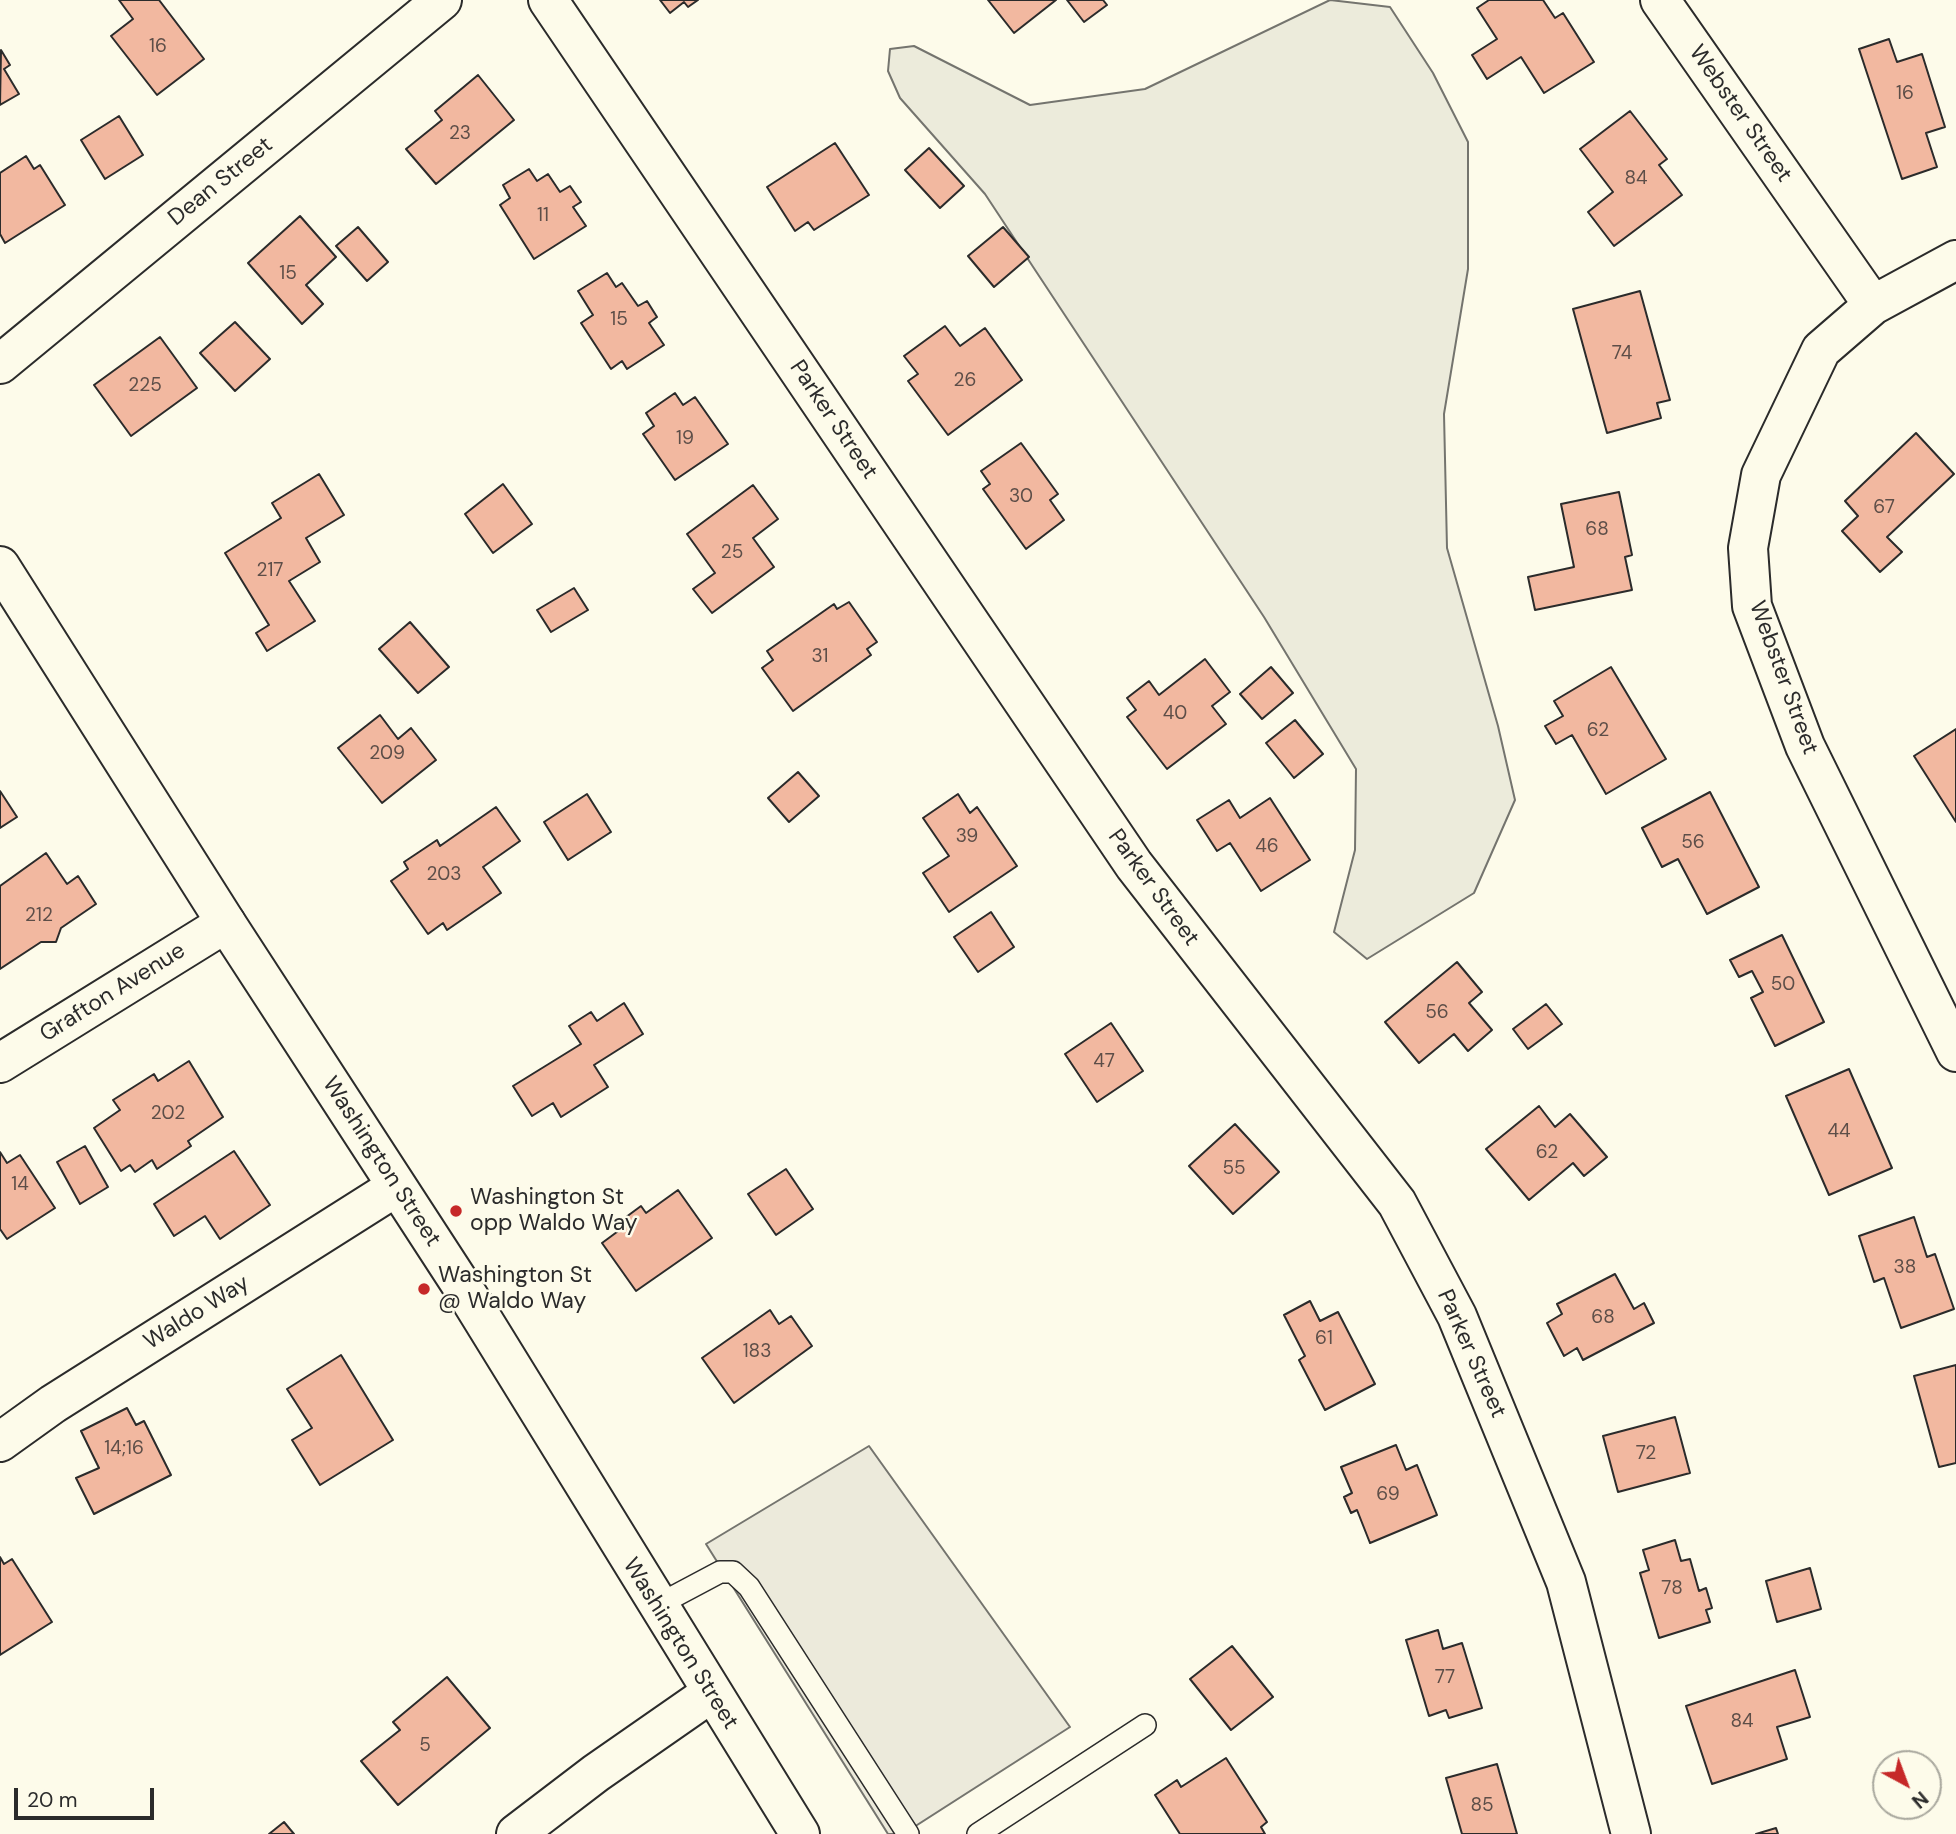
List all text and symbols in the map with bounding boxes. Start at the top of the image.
house number: 16 [149,36,167,58]
street label: Webster Street [1682,40,1798,188]
house number: 16 [1896,83,1914,105]
house number: 23 [449,123,471,145]
street label: Dean Street [163,132,279,232]
house number: 84 [1624,168,1648,190]
house number: 11 [537,205,549,227]
house number: 15 [279,263,297,285]
house number: 15 [610,309,628,331]
house number: 74 [1612,343,1632,365]
street label: Parker Street [783,355,883,485]
house number: 26 [954,370,976,392]
house number: 225 [128,375,162,397]
house number: 19 [676,428,694,450]
house number: 30 [1009,486,1033,508]
house number: 67 [1873,497,1895,519]
house number: 68 [1585,519,1609,541]
house number: 25 [721,542,743,564]
house number: 217 [256,560,284,582]
street label: Webster Street [1742,598,1824,758]
house number: 31 [812,646,828,668]
house number: 40 [1163,703,1187,725]
house number: 62 [1587,720,1609,742]
house number: 209 [369,743,405,765]
street label: Parker Street [1101,824,1205,952]
house number: 39 [956,826,978,848]
house number: 56 [1681,832,1705,854]
house number: 46 [1255,836,1279,858]
house number: 203 [427,864,461,886]
house number: 212 [25,905,53,927]
street label: Grafton Avenue [35,937,191,1049]
house number: 50 [1771,974,1795,996]
house number: 56 [1425,1002,1449,1024]
house number: 47 [1093,1051,1115,1073]
street label: Washington Street [316,1072,446,1252]
house number: 202 [151,1103,185,1125]
house number: 44 [1827,1121,1851,1143]
house number: 62 [1536,1142,1558,1164]
house number: 55 [1222,1158,1246,1180]
house number: 14 [11,1174,29,1196]
place label: Washington St opp Waldo Way [470,1184,638,1238]
marker: Washington St opp Waldo Way [448,1203,464,1219]
house number: 38 [1894,1257,1916,1279]
place label: Washington St @ Waldo Way [438,1262,592,1316]
street label: Waldo Way [139,1270,255,1356]
marker: Washington St @ Waldo Way [416,1281,432,1297]
street label: Parker Street [1430,1286,1512,1422]
house number: 68 [1591,1307,1615,1329]
house number: 61 [1315,1328,1333,1350]
house number: 183 [743,1341,771,1363]
house number: 14;16 [104,1438,144,1460]
house number: 72 [1636,1443,1656,1465]
house number: 69 [1376,1484,1400,1506]
street label: Washington Street [616,1553,744,1735]
house number: 78 [1661,1578,1683,1600]
house number: 77 [1435,1667,1455,1689]
house number: 84 [1730,1711,1754,1733]
house number: 5 [419,1735,431,1757]
north arrow [1872,1750,1942,1820]
scale bar [18,1774,158,1818]
text: 20 m [27,1786,78,1814]
text: N [1906,1786,1933,1814]
house number: 85 [1470,1795,1494,1817]

